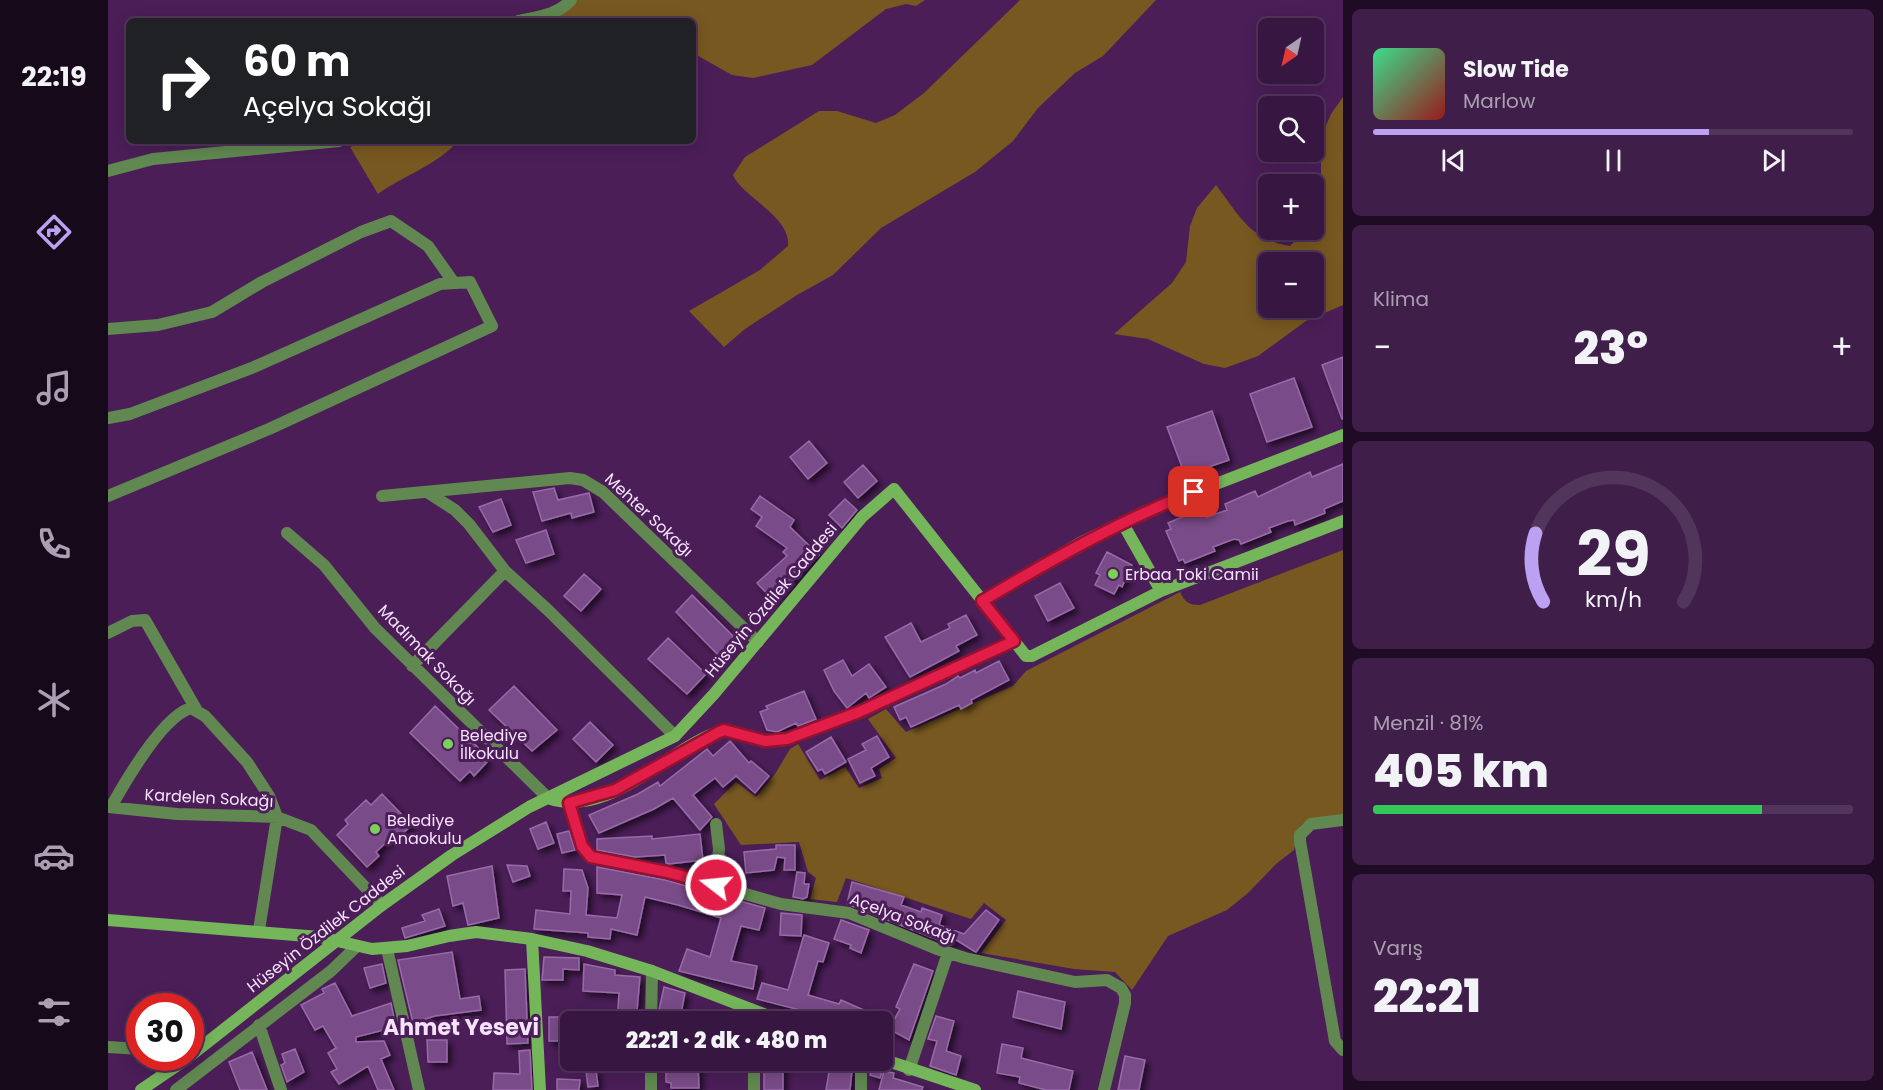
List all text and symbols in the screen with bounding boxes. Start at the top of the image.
north arrow [1258,18,1324,84]
map controls [1258,18,1324,318]
text: 60 m [243,32,351,91]
icon: right [144,42,222,120]
text: Slow Tide [1463,54,1569,85]
text: 22:19 [21,58,87,95]
text: Marlow [1463,87,1535,115]
text: Açelya Sokağı [243,88,432,125]
button: search [1258,96,1324,162]
icon: previous [1437,144,1470,177]
icon: pause [1597,144,1630,177]
icon: next [1757,144,1790,177]
button: + [1258,174,1324,240]
icon: directions [33,211,75,253]
button: − [1258,252,1324,318]
text: Klima [1373,285,1429,313]
text: 23° [1573,317,1648,380]
text: − [1373,324,1391,371]
text: + [1830,324,1853,371]
icon: music [33,367,75,409]
pin [1168,466,1219,517]
street label: Mehter Sokağı [600,468,698,562]
icon: arrive [1177,475,1210,508]
text: 29 [1576,510,1650,598]
street label: Hüseyin Özdilek Caddesi [700,518,842,682]
icon: phone [33,523,75,565]
place label: Erbaa Toki Camii [1125,563,1259,586]
marker: Erbaa Toki Camii [1106,567,1120,581]
text: km/h [1584,584,1642,615]
street label: Madımak Sokağı [373,599,481,711]
icon: climate [33,679,75,721]
text: Menzil · 81% [1373,709,1483,737]
place label: Belediye İlkokulu [460,724,527,765]
marker: Belediye İlkokulu [441,737,455,751]
text: 405 km [1373,740,1549,803]
street label: Kardelen Sokağı [144,783,274,813]
place label: Belediye Anaokulu [387,809,462,850]
marker: Belediye Anaokulu [368,822,382,836]
icon: car [33,835,75,877]
position arrow [684,853,748,917]
street label: Hüseyin Özdilek Caddesi [242,860,410,998]
street label: Açelya Sokağı [847,887,959,949]
text: Varış [1373,934,1423,962]
text: 22:21 [1373,965,1481,1028]
icon: filters [33,991,75,1033]
speed limit sign: 30 [126,993,204,1071]
district label: Ahmet Yesevi [383,1012,539,1043]
text: 22:21 · 2 dk · 480 m [626,1025,827,1056]

